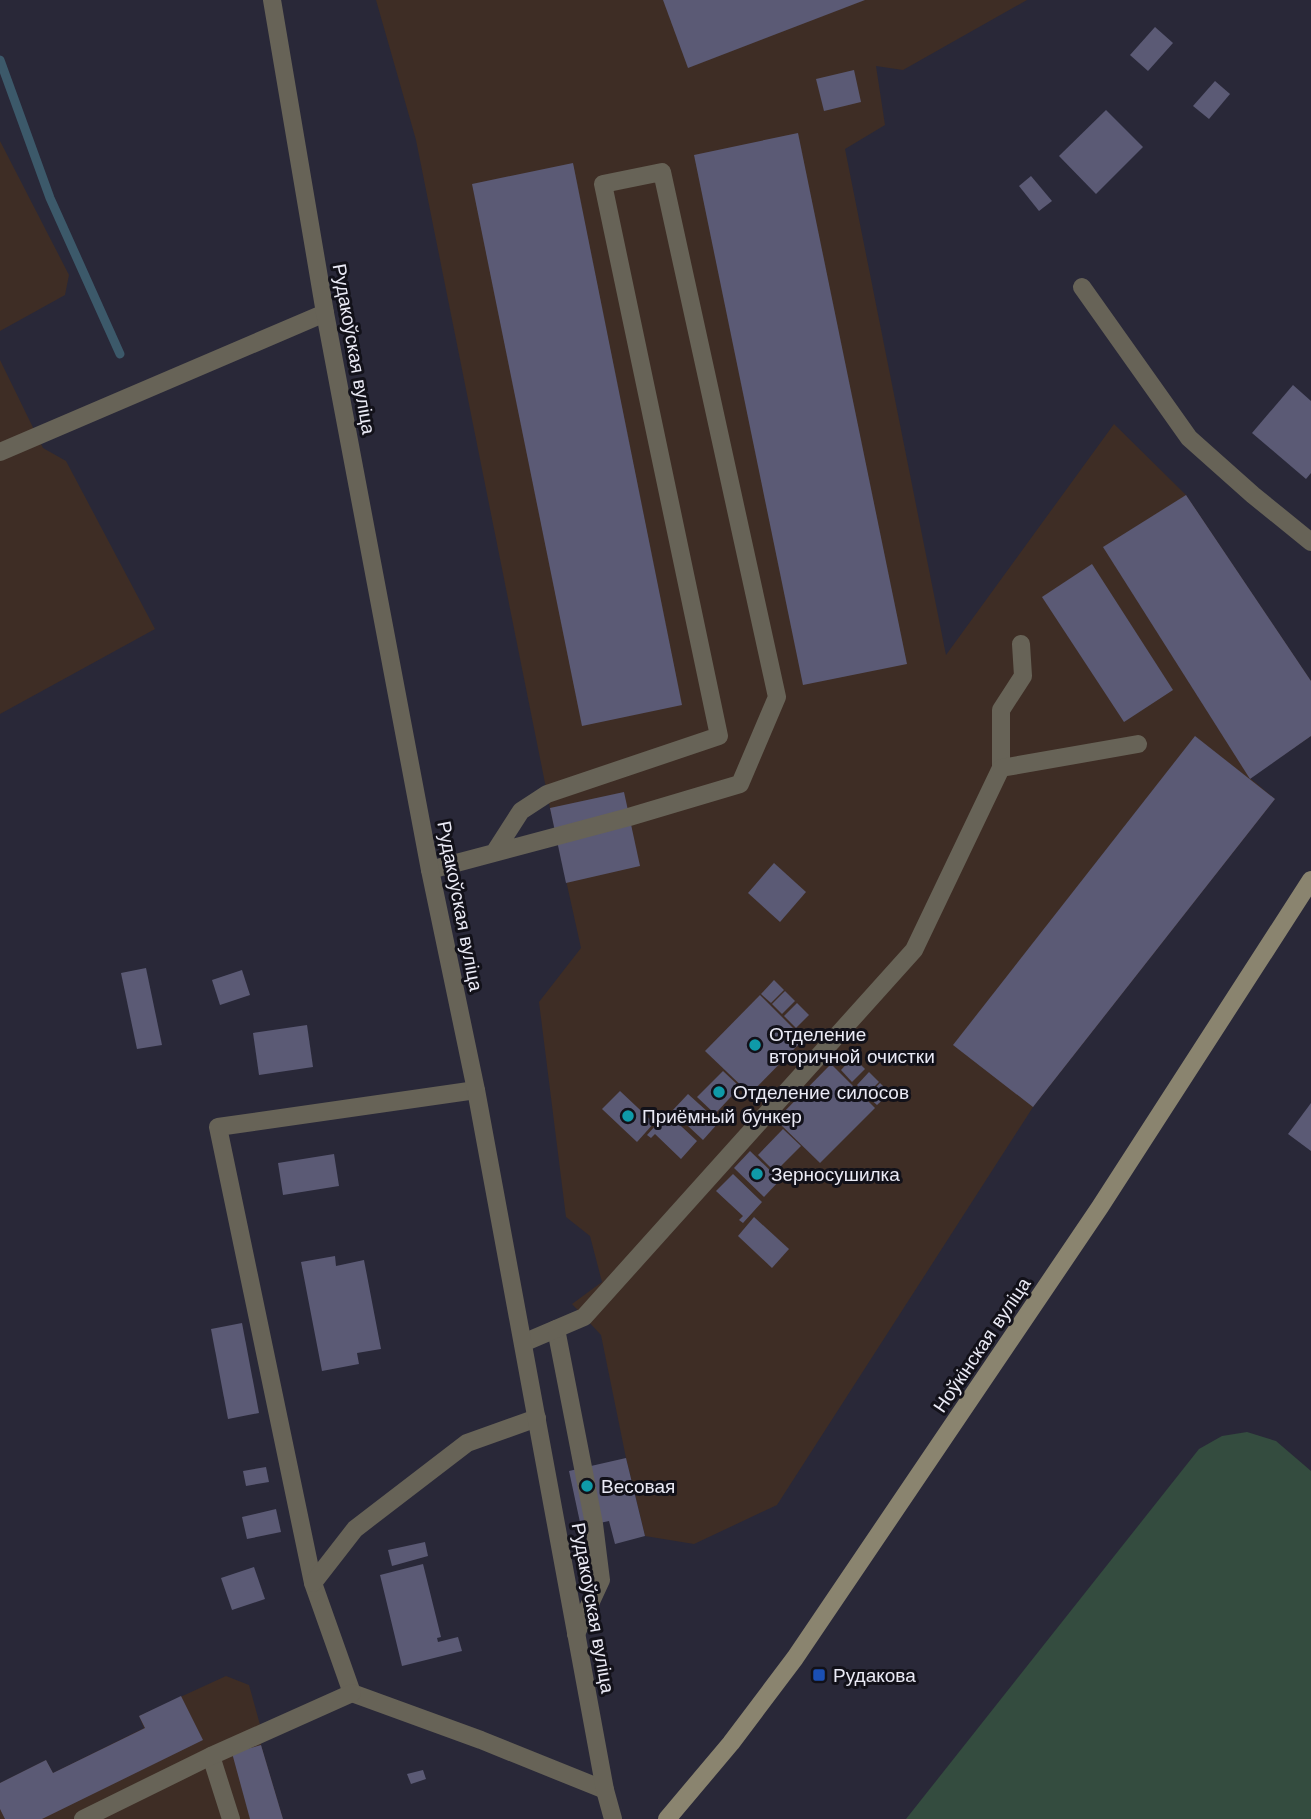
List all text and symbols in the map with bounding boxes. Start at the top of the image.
street label: Рудакоўская вуліца [328,262,380,437]
street label: Рудакоўская вуліца [432,819,488,993]
place label: Отделение вторичной очистки [769,1023,935,1068]
marker: Отделение вторичной очистки [747,1037,763,1053]
place label: Отделение силосов [733,1081,909,1104]
marker: Отделение силосов [711,1084,727,1100]
place label: Приёмный бункер [642,1105,802,1128]
marker: Приёмный бункер [620,1108,636,1124]
place label: Зерносушилка [771,1163,900,1186]
marker: Зерносушилка [749,1166,765,1182]
street label: Ноўкінская вуліца [928,1273,1036,1417]
place label: Весовая [601,1475,675,1498]
marker: Весовая [579,1478,595,1494]
street label: Рудакоўская вуліца [567,1521,619,1696]
place label: Рудакова [833,1664,916,1687]
marker: Рудакова [811,1667,827,1683]

